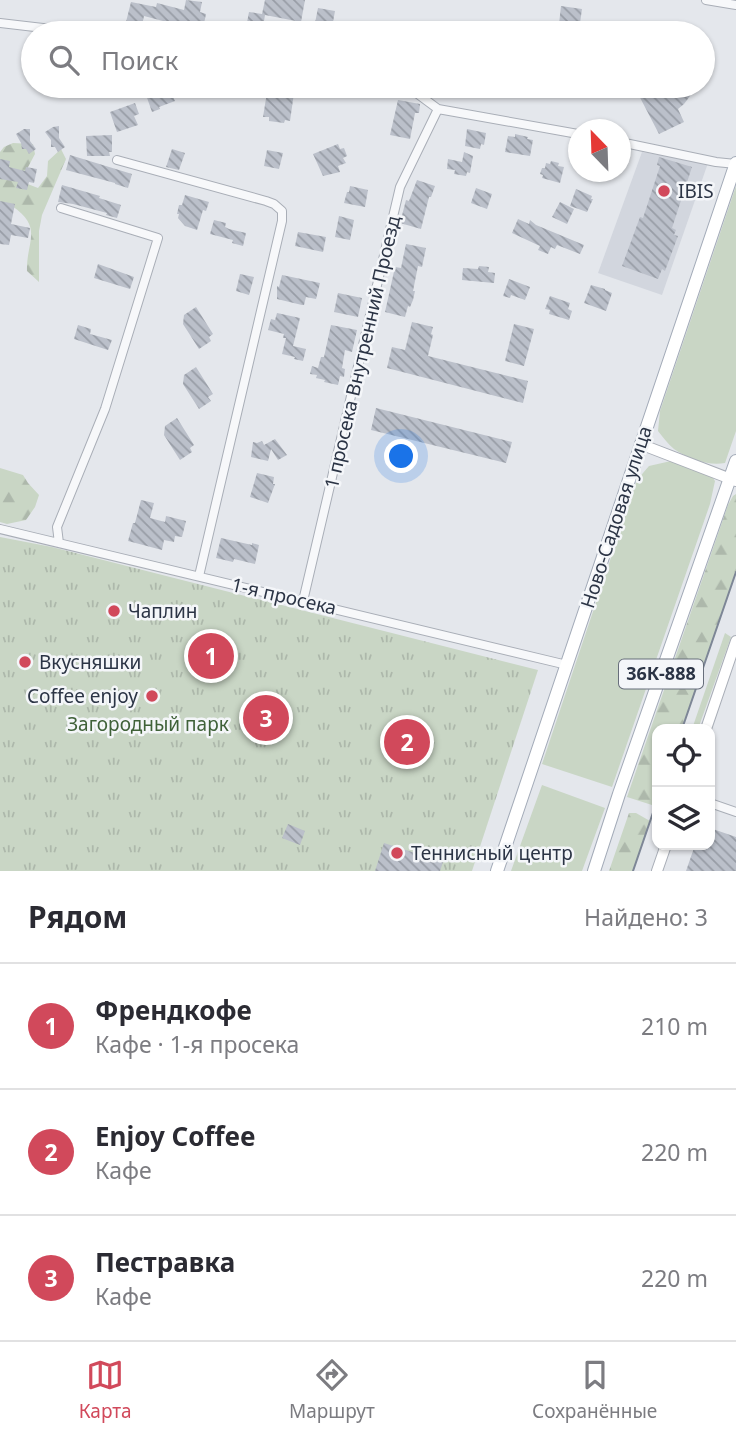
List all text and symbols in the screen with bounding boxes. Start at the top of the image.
search box [21,21,715,98]
icon: search [45,41,83,79]
text: Поиск [101,42,178,78]
north arrow [568,119,631,182]
place label: IBIS [678,178,714,204]
marker: IBIS [656,183,672,199]
street label: 1 просека Внутренний Проезд [318,212,406,491]
street label: Ново-Садовая улица [574,423,658,611]
your location [384,439,418,473]
street label: 1-я просека [229,571,339,621]
place label: Чаплин [128,598,197,624]
marker: Чаплин [106,603,122,619]
pin: 1 [188,630,234,682]
place label: Вкусняшки [39,649,141,675]
marker: Вкусняшки [17,654,33,670]
road number: 36К-888 [619,660,703,688]
place label: Coffee enjoy [27,683,138,709]
marker: Coffee enjoy [144,688,160,704]
pin: 3 [243,692,289,744]
park label: Загородный парк [67,711,229,737]
pin: 2 [384,716,430,768]
map controls [652,724,715,850]
button: locate [652,724,715,787]
button: layers [652,787,715,850]
place label: Теннисный центр [411,840,573,866]
marker: Теннисный центр [389,845,405,861]
text: Рядом [28,896,127,937]
text: Найдено: 3 [584,901,708,933]
text: Френдкофе [95,992,252,1028]
text: 1 [44,1010,58,1042]
text: 210 m [641,1010,708,1042]
text: Кафе · 1-я просека [95,1028,299,1060]
text: Enjoy Coffee [95,1118,256,1154]
text: 2 [44,1136,58,1168]
text: 220 m [641,1136,708,1168]
text: Кафе [95,1154,152,1186]
text: Пестравка [95,1244,235,1280]
text: 3 [44,1262,58,1294]
text: 220 m [641,1262,708,1294]
text: Кафе [95,1280,152,1312]
tab: Карта [79,1356,132,1424]
tab: Маршрут [289,1356,375,1424]
tab: Сохранённые [532,1356,657,1424]

